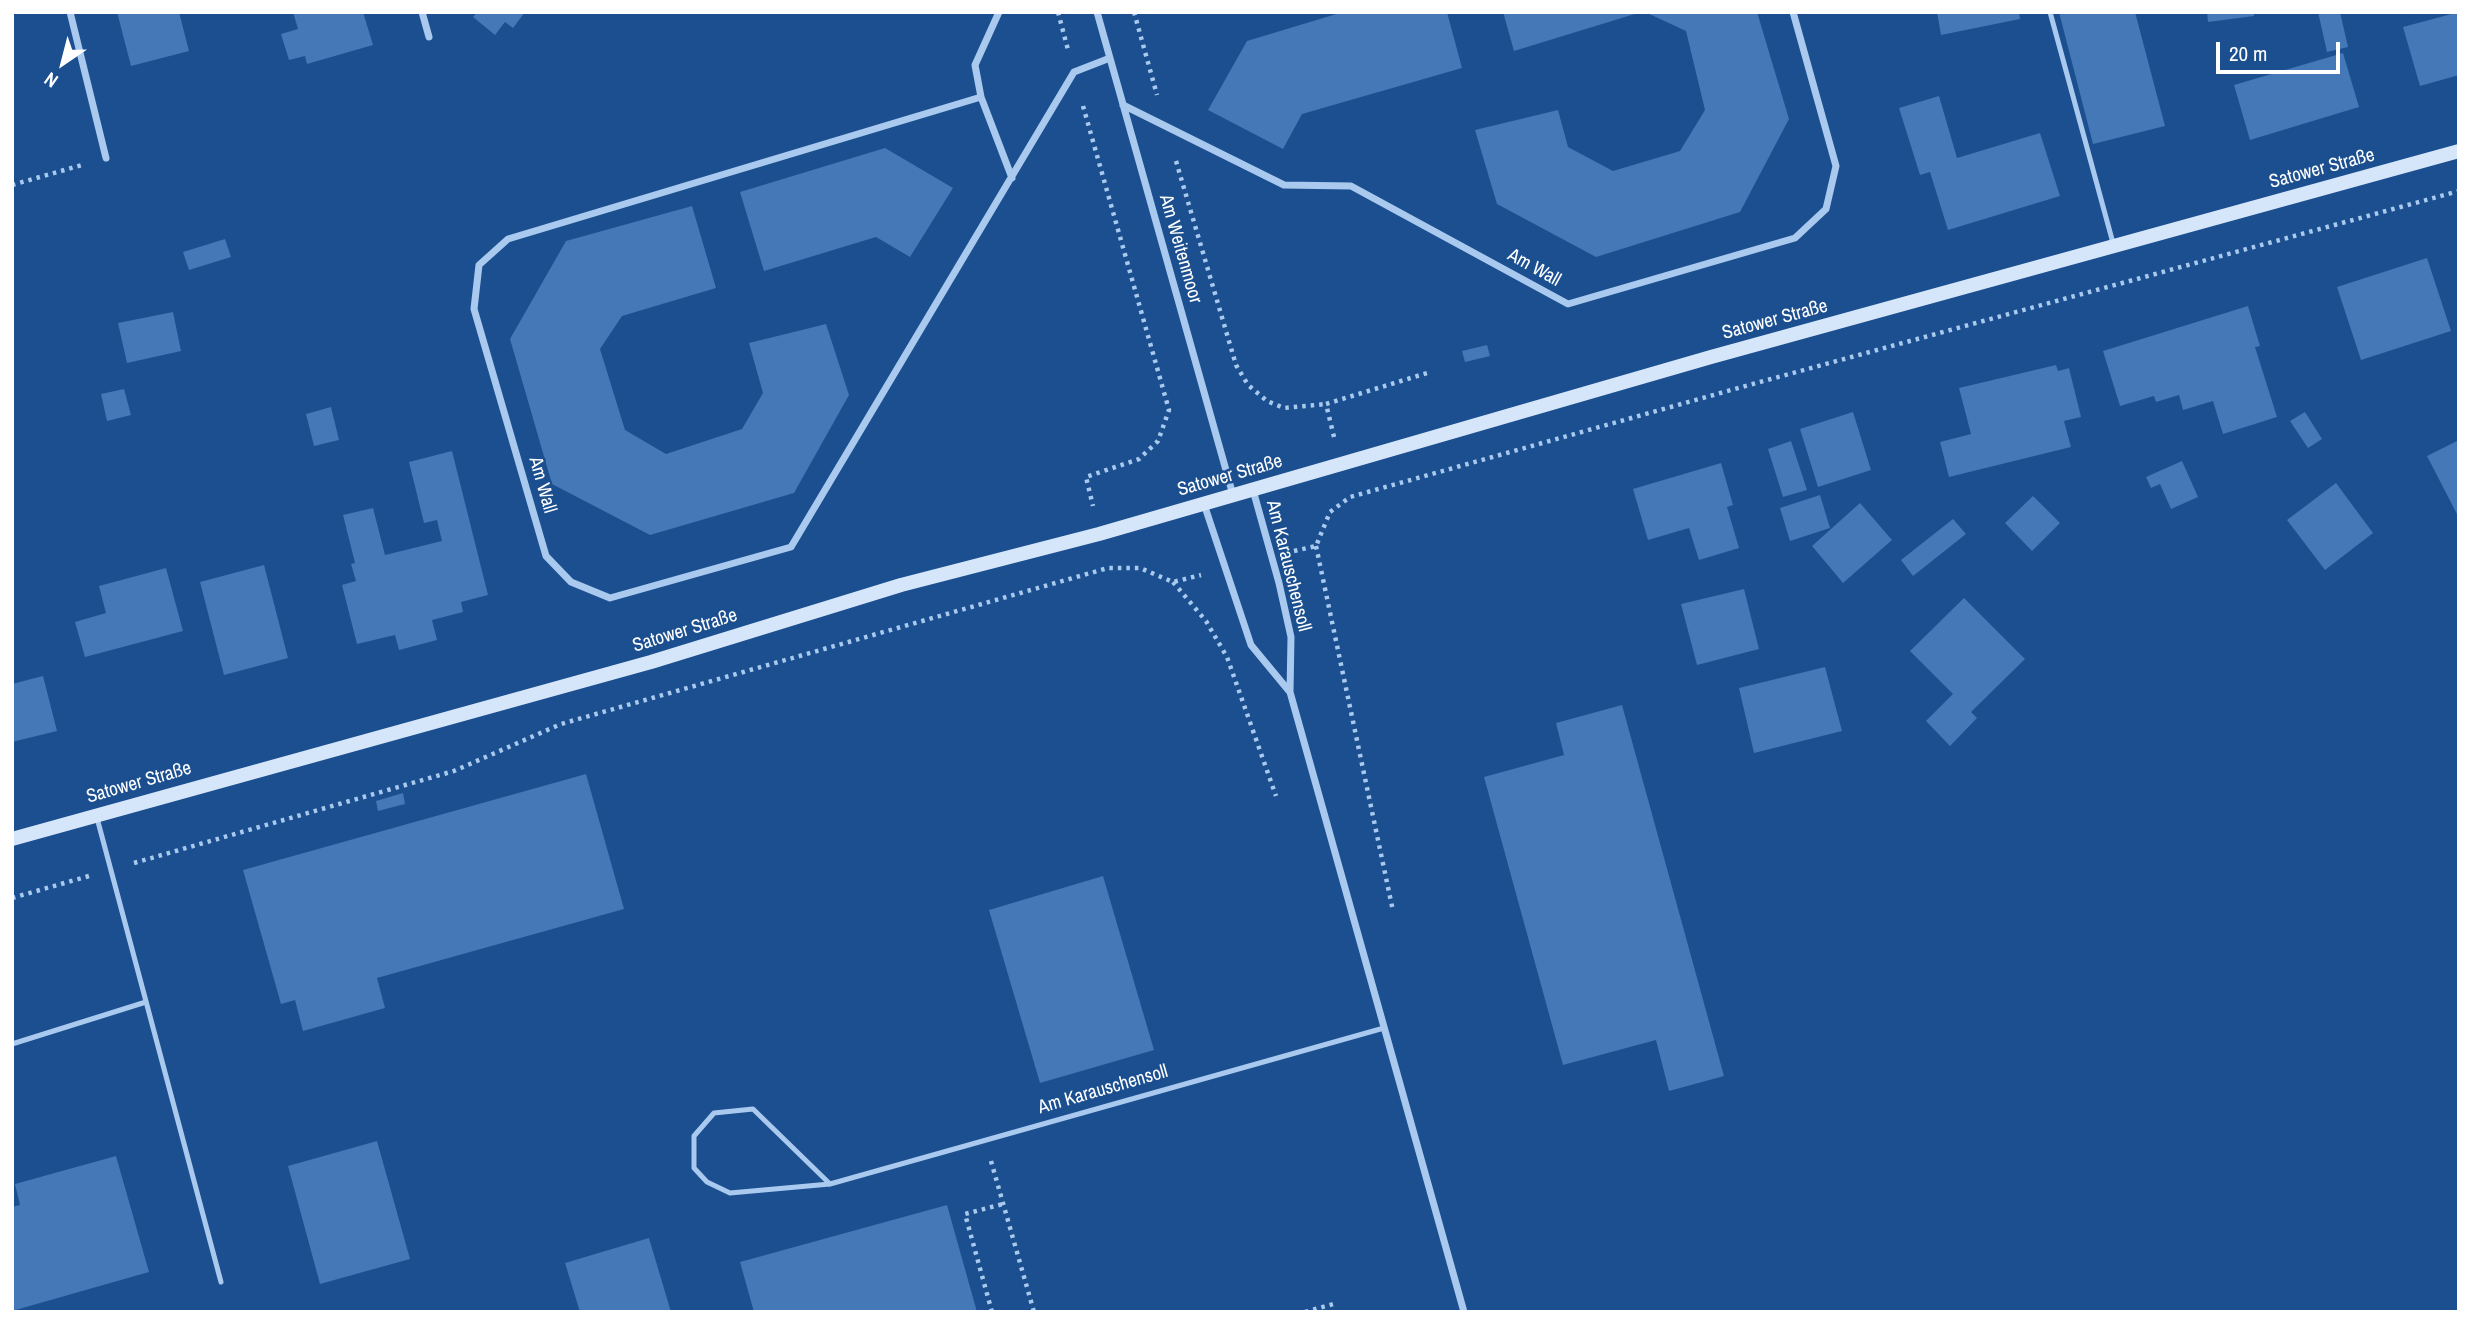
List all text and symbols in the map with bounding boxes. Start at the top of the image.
north arrow [28,28,98,98]
scale bar [2219,28,2343,72]
text: 20 m [2229,39,2267,68]
text: N [39,66,63,94]
street label: Satower Straße [2267,144,2377,194]
street label: Am Weitenmoor [1154,192,1206,306]
street label: Am Wall [1503,244,1565,292]
street label: Satower Straße [1720,295,1830,345]
street label: Satower Straße [1175,450,1285,502]
street label: Am Wall [523,454,561,516]
street label: Am Karauschensoll [1261,498,1315,634]
street label: Satower Straße [630,604,740,658]
street label: Satower Straße [84,757,194,809]
street label: Am Karauschensoll [1035,1061,1171,1119]

